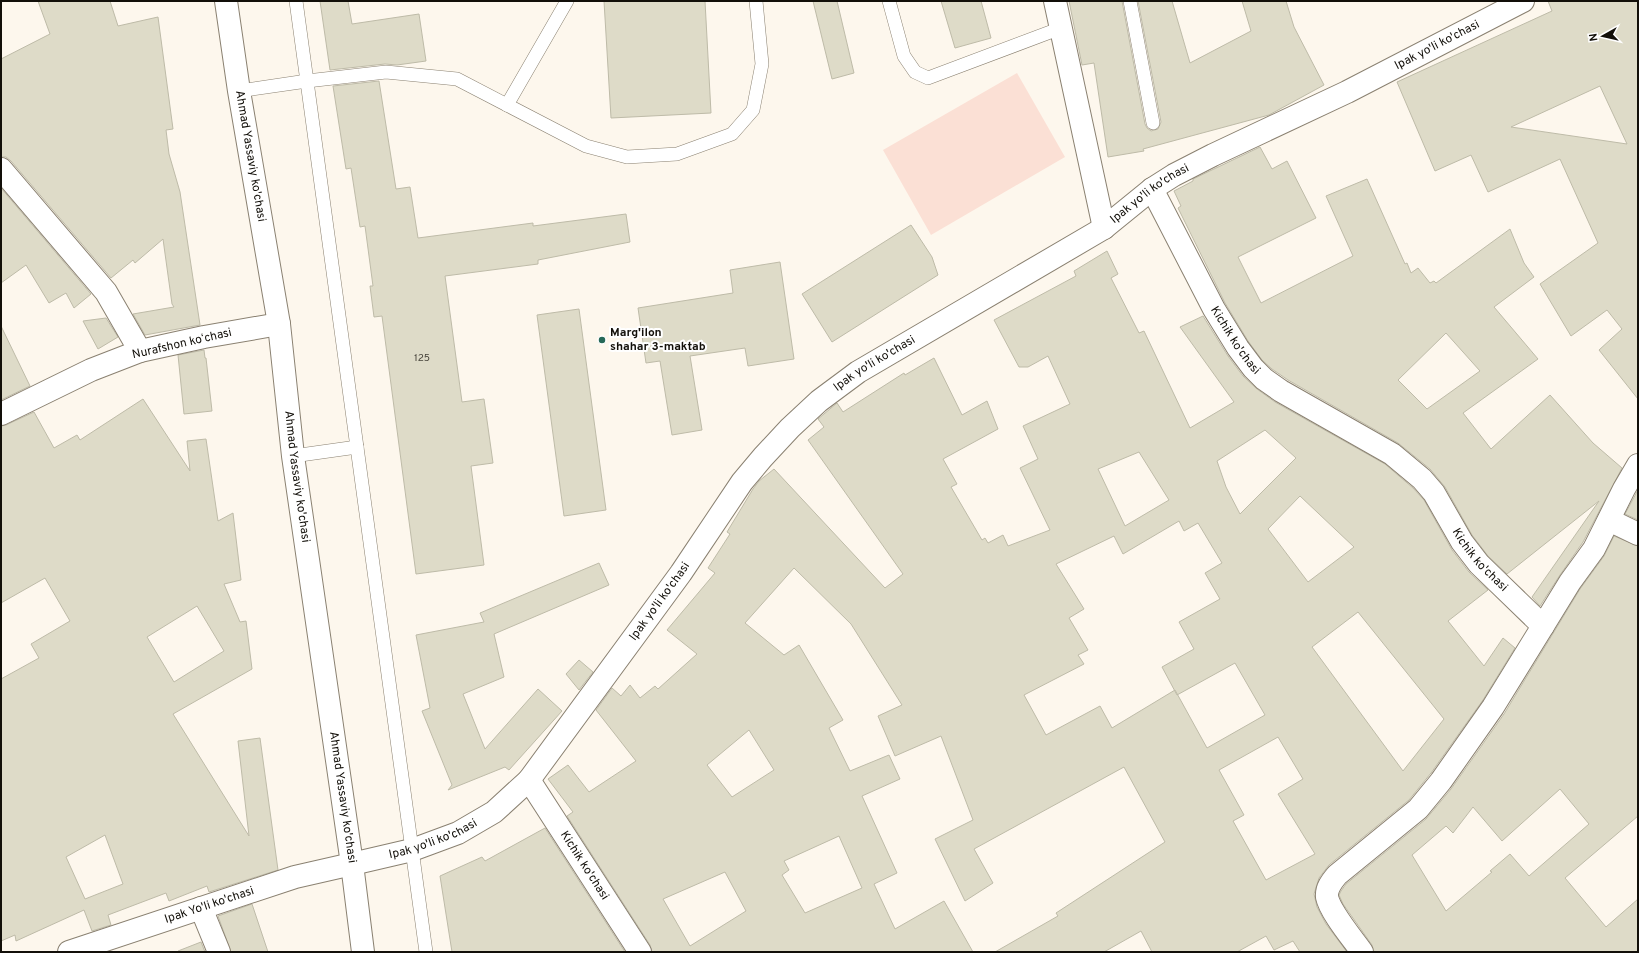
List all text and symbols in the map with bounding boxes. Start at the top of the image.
north arrow [1583,16,1623,56]
street label: Ipak yo'li ko'chasi [1392,17,1482,74]
text: N [1587,32,1602,42]
street label: Ahmad Yassaviy ko'chasi [231,89,269,223]
street label: Ipak yo'li ko'chasi [1107,160,1192,228]
street label: Kichik ko'chasi [1206,303,1263,378]
street label: Nurafshon koʻchasi [131,325,233,363]
place label: Marg'ilon shahar 3-maktab [610,325,706,355]
street label: Ipak yo'li ko'chasi [830,332,918,395]
marker: Marg'ilon shahar 3-maktab [597,335,607,345]
house number: 125 [414,352,430,365]
street label: Ahmad Yassaviy ko'chasi [280,410,313,544]
street label: Kichik ko'chasi [1448,526,1511,595]
street label: Ipak yo'li ko'chasi [626,559,694,644]
street label: Ahmad Yassaviy ko'chasi [325,730,360,864]
street label: Ipak yo'li ko'chasi [387,815,480,863]
street label: Kichik ko'chasi [556,828,612,903]
street label: Ipak Yo'li ko'chasi [163,883,256,928]

